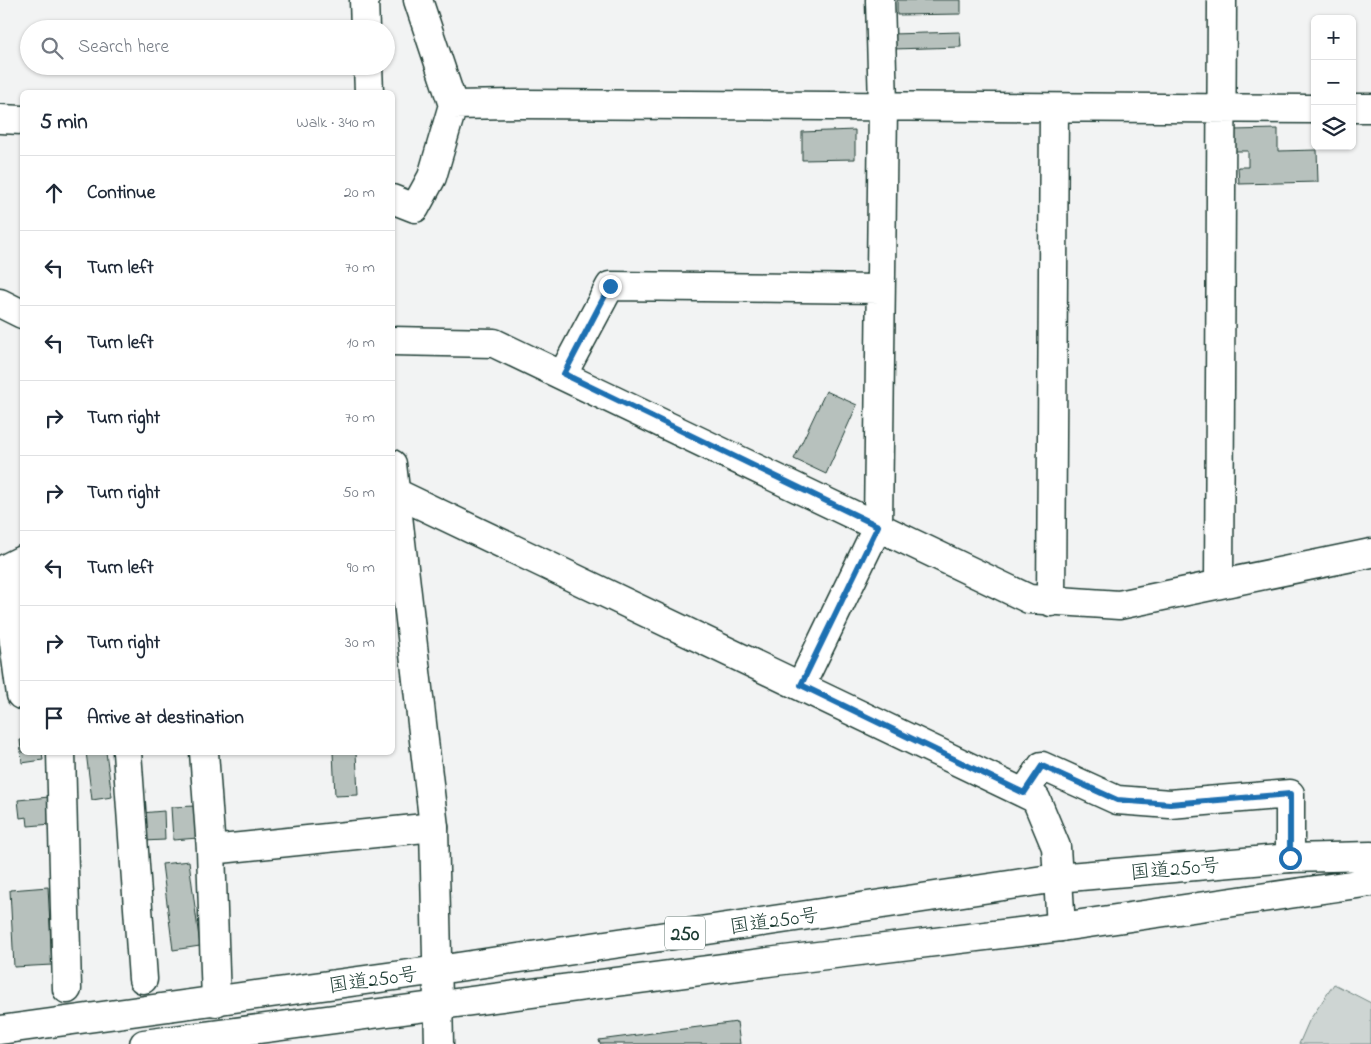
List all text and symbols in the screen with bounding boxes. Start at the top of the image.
map controls [1311,15,1356,150]
button: + [1311,15,1356,60]
search box [20,20,395,75]
icon: search [38,34,66,62]
text: Search here [78,34,169,61]
button: − [1311,60,1356,105]
button: layers [1311,105,1356,150]
text: 5 min [40,108,88,138]
text: Walk · 340 m [296,111,375,135]
icon: ahead [40,179,68,207]
text: Continue [87,180,155,207]
text: 20 m [344,181,375,205]
icon: left [40,254,68,282]
text: Turn left [87,255,154,282]
text: 70 m [345,256,375,280]
route end [599,275,622,298]
icon: left [40,329,68,357]
text: Turn left [87,330,154,357]
text: 10 m [347,331,375,355]
icon: right [40,404,68,432]
text: Turn right [87,405,160,432]
text: 70 m [345,406,375,430]
icon: right [40,479,68,507]
text: Turn right [87,480,160,507]
text: 50 m [343,481,375,505]
icon: left [40,554,68,582]
text: Turn left [87,555,154,582]
text: 90 m [347,556,375,580]
icon: right [40,629,68,657]
text: Turn right [87,630,160,657]
text: 30 m [345,631,375,655]
icon: arrive [40,704,68,732]
text: Arrive at destination [87,705,244,732]
route start [1279,847,1302,870]
street label: 国道250号 [1129,852,1221,889]
street label: 国道250号 [728,902,821,943]
road number: 250 [665,916,705,950]
street label: 国道250号 [327,961,420,1002]

